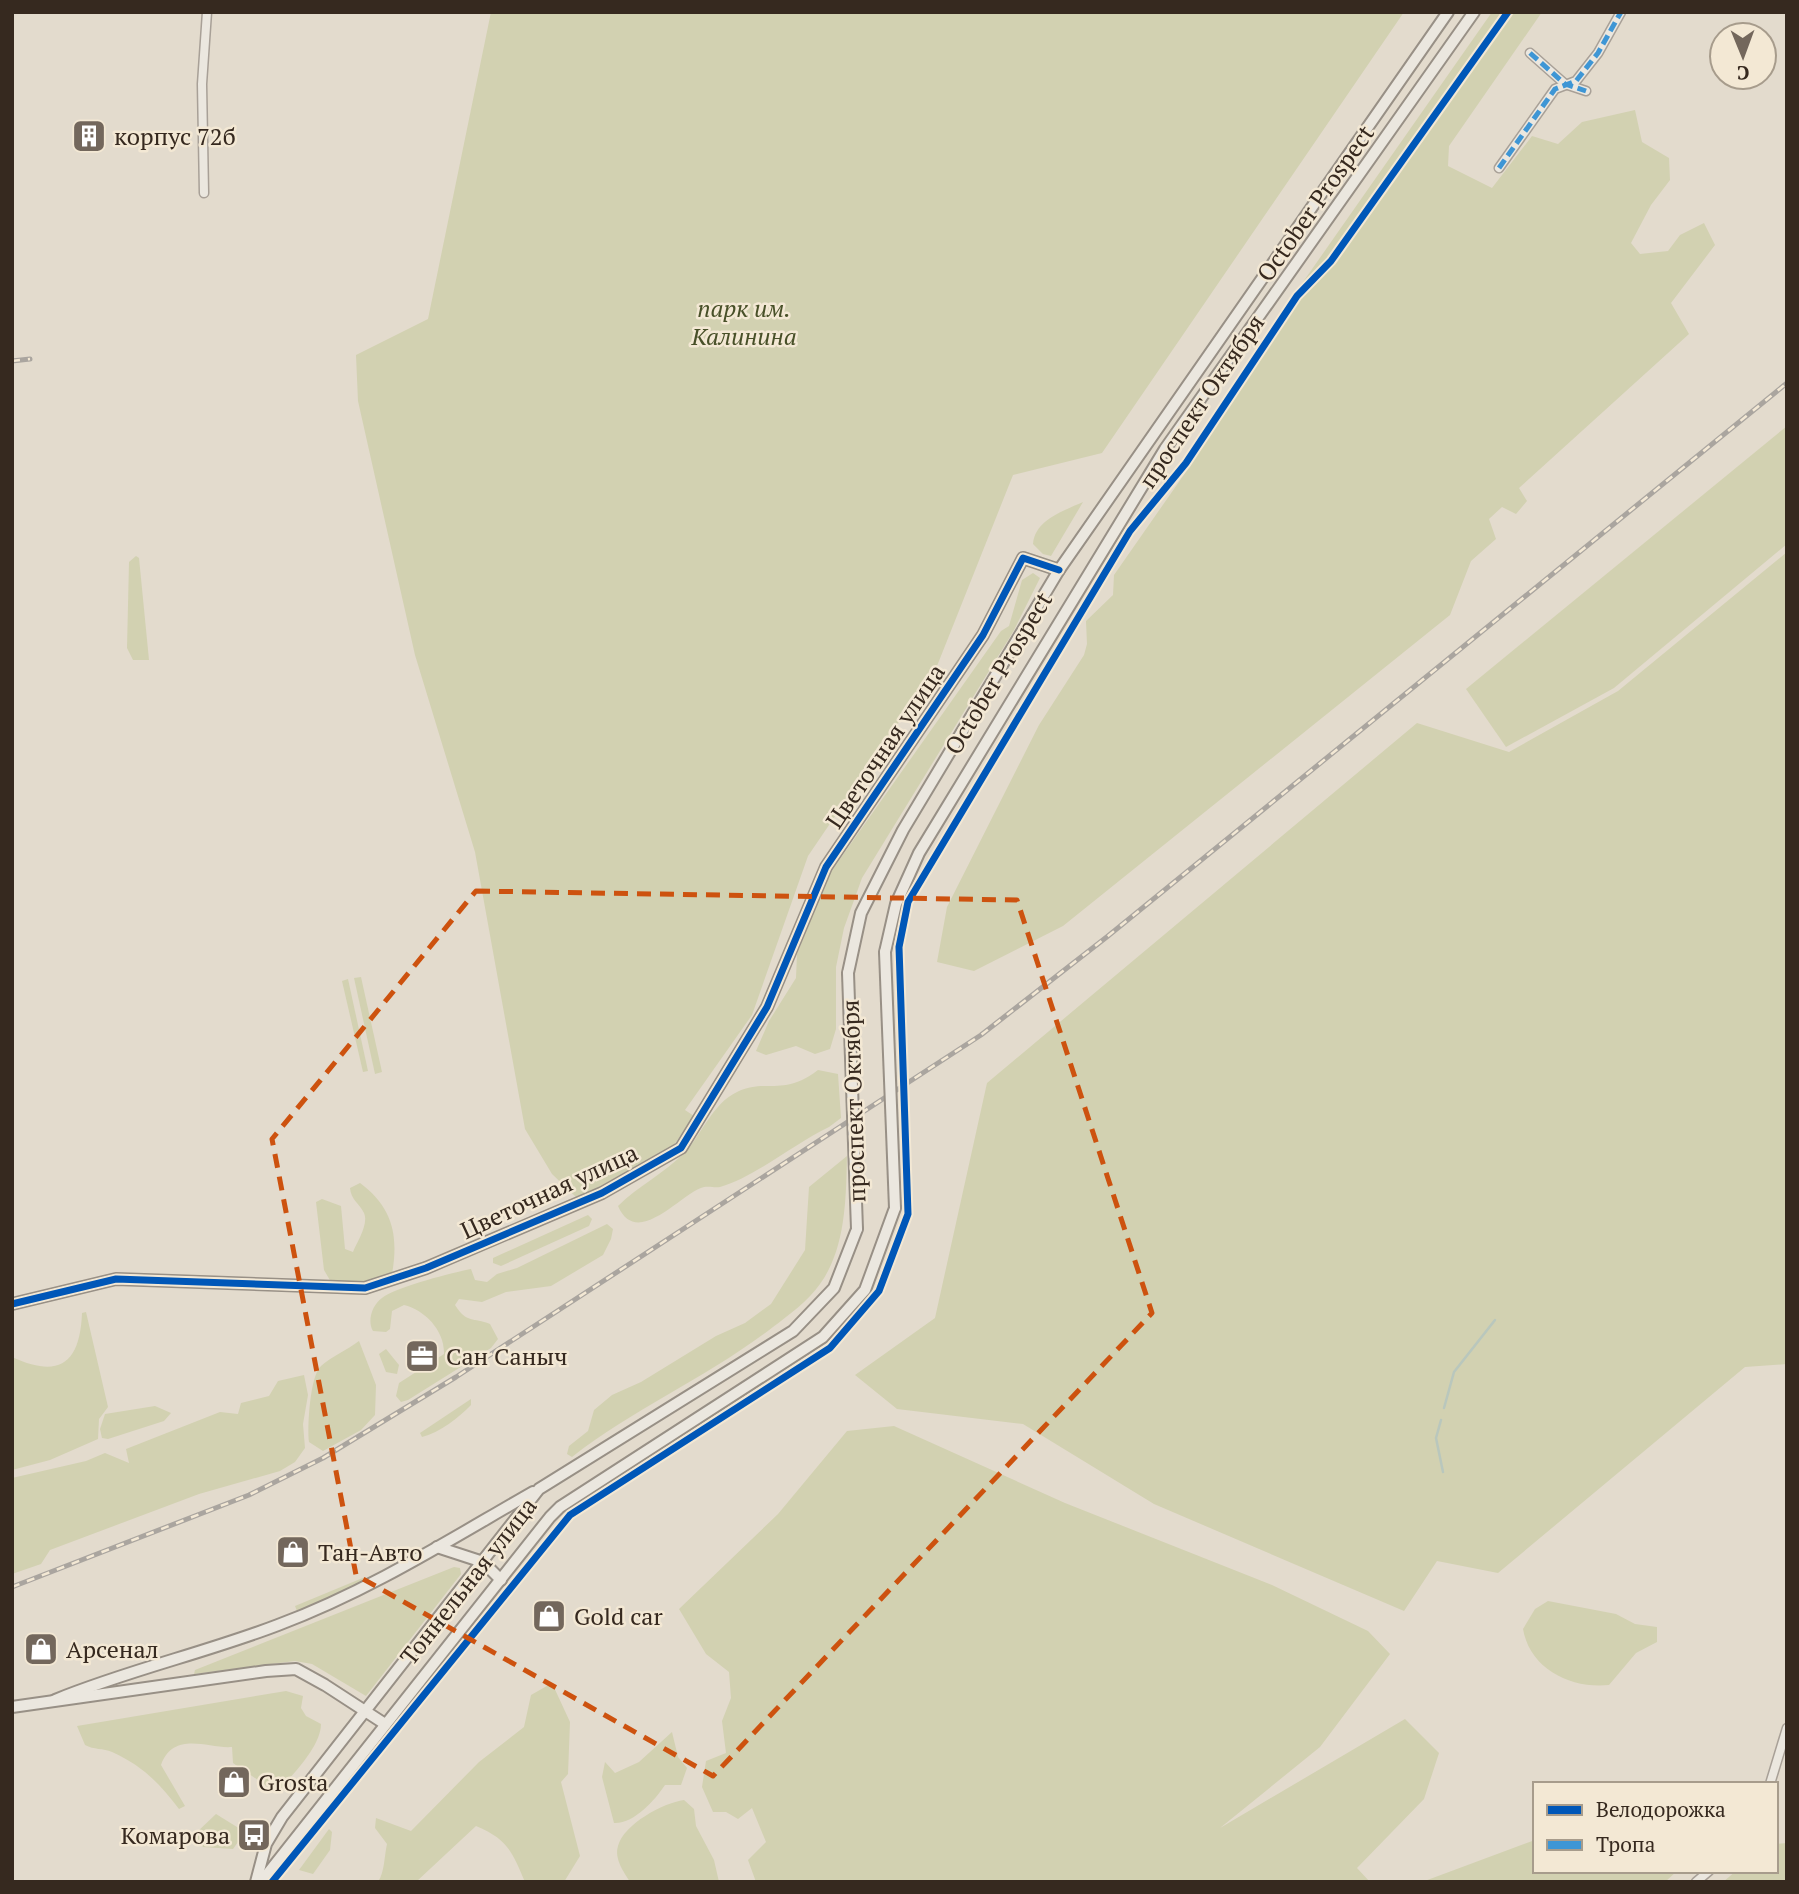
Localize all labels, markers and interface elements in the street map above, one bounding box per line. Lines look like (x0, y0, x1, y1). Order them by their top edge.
north arrow (1708, 21, 1778, 91)
text: С (1737, 61, 1750, 86)
building icon: корпус 72б (70, 117, 108, 155)
street label: October Prospect (1249, 118, 1381, 288)
place label: корпус 72б (114, 120, 236, 152)
park label: парк им. Калинина (690, 292, 797, 352)
street label: проспект Октября (1131, 308, 1271, 494)
street label: October Prospect (937, 586, 1059, 760)
street label: Цветочная улица (818, 657, 952, 835)
street label: проспект Октября (833, 999, 873, 1203)
street label: Цветочная улица (455, 1136, 643, 1246)
office icon: Сан Саныч (403, 1337, 441, 1375)
place label: Сан Саныч (446, 1340, 568, 1372)
street label: Тоннельная улица (392, 1491, 544, 1671)
shop icon: Тан-Авто (274, 1533, 312, 1571)
place label: Тан-Авто (318, 1536, 422, 1568)
shop icon: Gold car (530, 1597, 568, 1635)
place label: Gold car (574, 1600, 663, 1632)
shop icon: Арсенал (22, 1630, 60, 1668)
place label: Арсенал (66, 1633, 159, 1665)
shop icon: Grosta (215, 1763, 253, 1801)
place label: Grosta (258, 1766, 328, 1798)
legend (1533, 1782, 1778, 1873)
text: Велодорожка (1596, 1795, 1726, 1823)
bus stop icon: Комарова (235, 1816, 273, 1854)
place label: Комарова (121, 1819, 230, 1851)
text: Тропа (1596, 1830, 1656, 1858)

